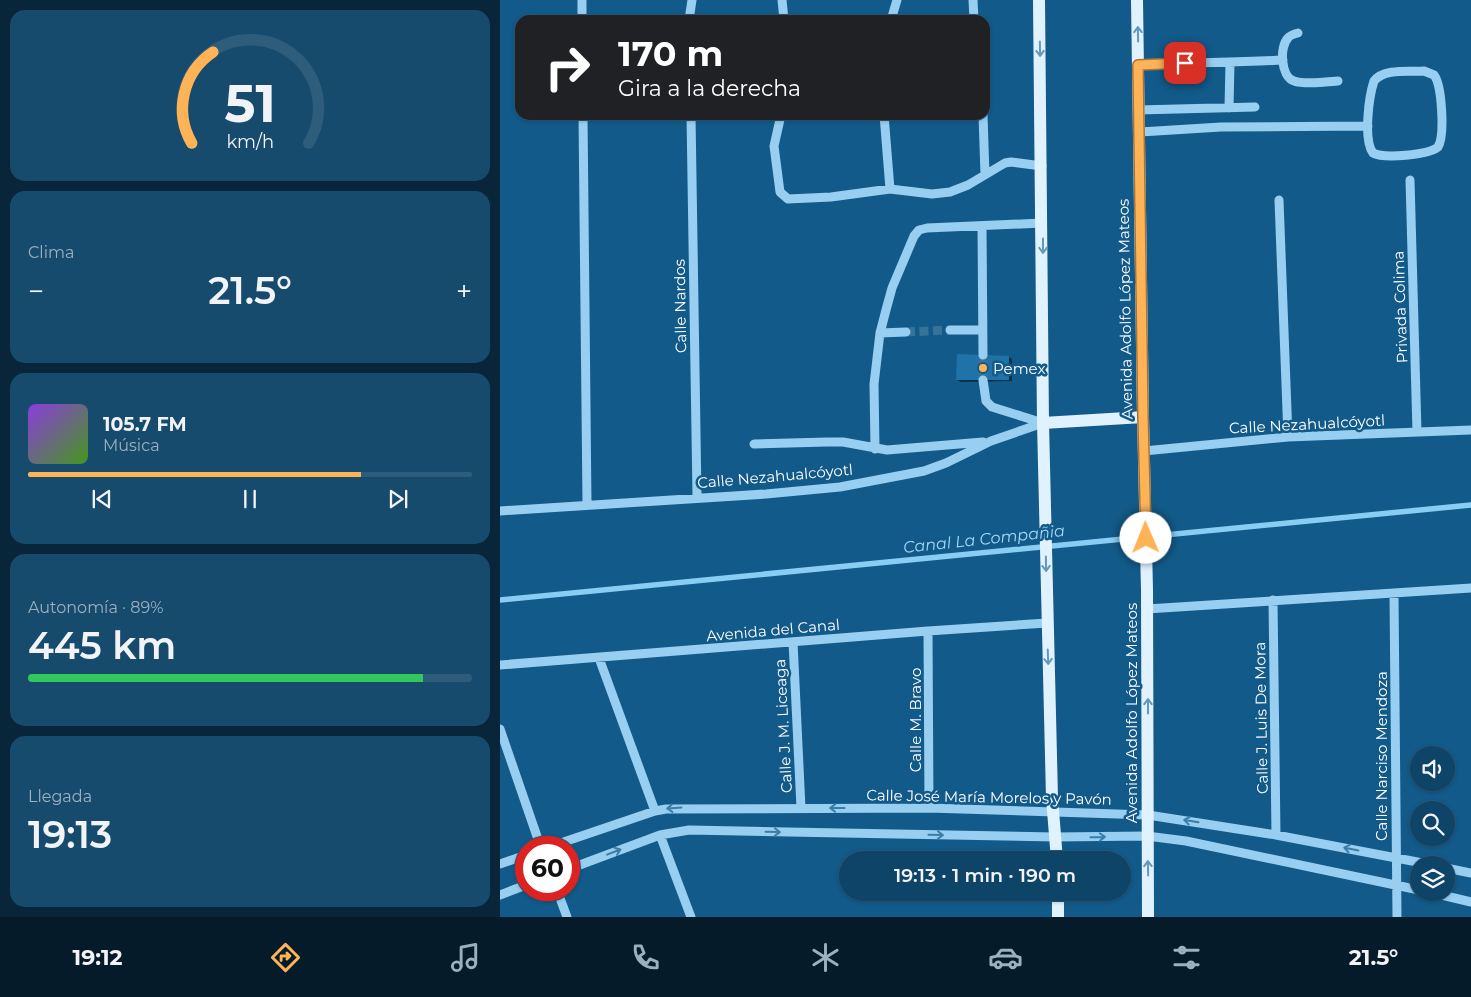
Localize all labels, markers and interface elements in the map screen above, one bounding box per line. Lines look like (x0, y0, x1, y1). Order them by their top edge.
one-way arrow (1133, 26, 1142, 42)
text: 170 m (618, 32, 723, 75)
icon: right (535, 35, 600, 100)
one-way arrow (1035, 40, 1045, 56)
pin (1164, 42, 1206, 84)
icon: arrive (1171, 49, 1199, 77)
text: 51 (224, 72, 276, 135)
text: Gira a la derecha (618, 75, 801, 102)
text: km/h (226, 131, 274, 152)
street label: Avenida Adolfo López Mateos (1114, 199, 1136, 419)
one-way arrow (1038, 238, 1047, 254)
text: Clima (28, 243, 74, 262)
street label: Privada Colima (1389, 250, 1411, 364)
street label: Calle Nardos (670, 259, 690, 353)
text: 21.5° (208, 267, 292, 314)
text: − (28, 274, 44, 308)
text: + (456, 274, 472, 308)
place label: Pemex (993, 359, 1045, 378)
marker: Pemex (977, 362, 989, 374)
street label: Calle Nezahualcóyotl (1229, 410, 1385, 438)
text: 105.7 FM (103, 413, 187, 436)
text: Música (103, 436, 160, 455)
street label: Calle Nezahualcóyotl (696, 460, 854, 492)
icon: previous (88, 485, 116, 513)
icon: pause (236, 485, 264, 513)
icon: next (384, 485, 412, 513)
position arrow (1119, 511, 1171, 563)
water label: Canal La Compañia (902, 521, 1066, 557)
one-way arrow (1042, 556, 1051, 572)
text: Autonomía · 89% (28, 598, 164, 617)
street label: Avenida Adolfo López Mateos (1122, 603, 1141, 823)
street label: Avenida del Canal (705, 615, 841, 645)
text: 445 km (28, 622, 176, 669)
street label: Calle J. Luis De Mora (1250, 642, 1272, 794)
one-way arrow (1044, 649, 1053, 665)
street label: Calle J. M. Liceaga (770, 658, 796, 794)
street label: Calle M. Bravo (906, 668, 925, 772)
street label: Calle Narciso Mendoza (1372, 671, 1391, 841)
one-way arrow (1143, 698, 1153, 714)
map controls (1410, 746, 1455, 901)
button: sound (1410, 746, 1455, 791)
street label: Calle José María Morelos y Pavón (866, 785, 1112, 809)
text: Llegada (28, 787, 92, 806)
button: search (1410, 801, 1455, 846)
one-way arrow (829, 803, 845, 813)
one-way arrow (667, 804, 683, 813)
text: 19:13 (28, 811, 112, 858)
one-way arrow (1183, 816, 1199, 826)
one-way arrow (765, 827, 781, 837)
one-way arrow (928, 830, 944, 840)
one-way arrow (1090, 832, 1106, 842)
speed limit sign: 60 (515, 836, 580, 901)
one-way arrow (1344, 844, 1360, 853)
one-way arrow (606, 846, 621, 856)
button: layers (1410, 856, 1455, 901)
one-way arrow (1143, 861, 1153, 877)
text: 19:13 · 1 min · 190 m (894, 864, 1076, 887)
icon: directions (268, 940, 303, 975)
icon: music (448, 940, 483, 975)
icon: phone (628, 940, 663, 975)
icon: climate (808, 940, 843, 975)
icon: car (988, 940, 1023, 975)
icon: filters (1169, 940, 1204, 975)
text: 19:12 (73, 944, 123, 971)
text: 21.5° (1349, 944, 1398, 971)

